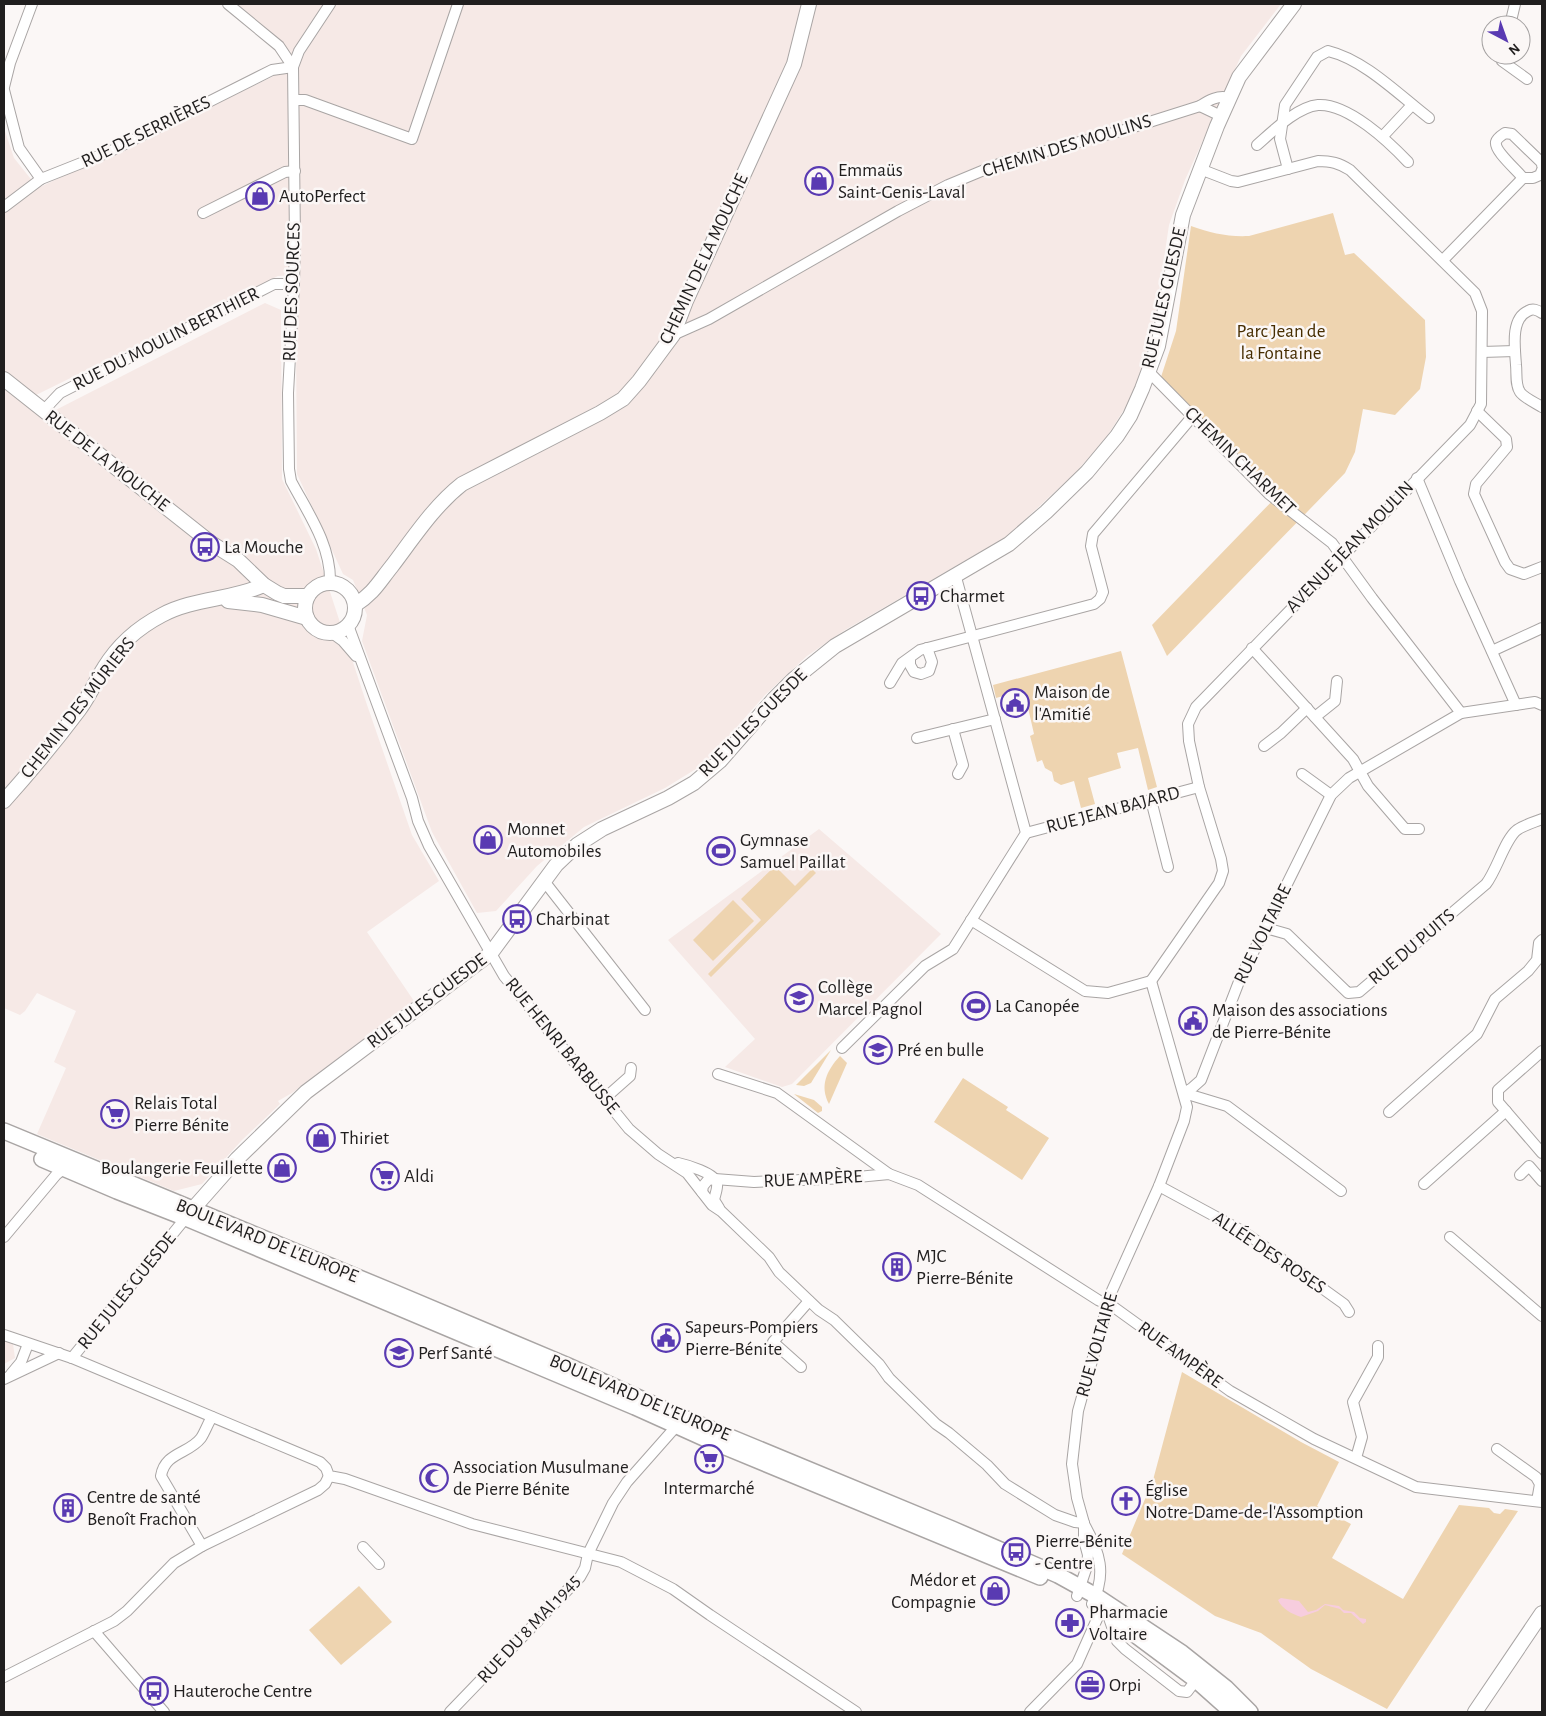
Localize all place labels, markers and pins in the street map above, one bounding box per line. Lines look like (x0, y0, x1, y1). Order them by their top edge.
place label: Emmaüs Saint-Genis-Laval (838, 161, 966, 202)
shop icon: Emmaüs Saint-Genis-Laval (804, 166, 834, 196)
shop icon: AutoPerfect (245, 181, 275, 211)
place label: AutoPerfect (279, 187, 366, 206)
bus stop icon: La Mouche (190, 532, 220, 562)
place label: La Mouche (224, 538, 303, 557)
bus stop icon: Charmet (906, 581, 936, 611)
place label: Charmet (940, 587, 1005, 606)
place label: Maison de l'Amitié (1034, 683, 1110, 724)
public building icon: Maison de l'Amitié (1000, 688, 1030, 718)
place label: Monnet Automobiles (507, 820, 602, 861)
shop icon: Monnet Automobiles (473, 825, 503, 855)
place label: Gymnase Samuel Paillat (740, 831, 846, 872)
sports icon: Gymnase Samuel Paillat (706, 836, 736, 866)
bus stop icon: Charbinat (502, 904, 532, 934)
place label: Charbinat (536, 910, 610, 929)
place label: Collège Marcel Pagnol (818, 978, 923, 1019)
school or university icon: Collège Marcel Pagnol (784, 983, 814, 1013)
sports icon: La Canopée (961, 991, 991, 1021)
place label: La Canopée (995, 997, 1080, 1016)
place label: Maison des associations de Pierre-Bénite (1212, 1001, 1388, 1042)
public building icon: Maison des associations de Pierre-Bénite (1178, 1006, 1208, 1036)
school or university icon: Pré en bulle (863, 1035, 893, 1065)
place label: Pré en bulle (897, 1041, 984, 1060)
place label: Relais Total Pierre Bénite (134, 1094, 229, 1135)
supermarket icon: Relais Total Pierre Bénite (100, 1099, 130, 1129)
shop icon: Thiriet (306, 1123, 336, 1153)
place label: Thiriet (340, 1129, 389, 1148)
shop icon: Boulangerie Feuillette (267, 1153, 297, 1183)
place label: Boulangerie Feuillette (101, 1159, 263, 1178)
supermarket icon: Aldi (370, 1161, 400, 1191)
place label: Aldi (404, 1167, 434, 1186)
place label: MJC Pierre-Bénite (916, 1247, 1013, 1288)
building icon: MJC Pierre-Bénite (882, 1252, 912, 1282)
place label: Sapeurs-Pompiers Pierre-Bénite (685, 1318, 818, 1359)
public building icon: Sapeurs-Pompiers Pierre-Bénite (651, 1323, 681, 1353)
school or university icon: Perf Santé (384, 1338, 414, 1368)
place label: Perf Santé (418, 1344, 492, 1363)
supermarket icon: Intermarché (694, 1444, 724, 1474)
place label: Association Musulmane de Pierre Bénite (453, 1458, 629, 1499)
mosque icon: Association Musulmane de Pierre Bénite (419, 1463, 449, 1493)
place label: Intermarché (663, 1479, 755, 1498)
place label: Église Notre-Dame-de-l'Assomption (1145, 1479, 1364, 1522)
church icon: Église Notre-Dame-de-l'Assomption (1111, 1486, 1141, 1516)
place label: Centre de santé Benoît Frachon (87, 1488, 201, 1529)
building icon: Centre de santé Benoît Frachon (53, 1493, 83, 1523)
place label: Pierre-Bénite - Centre (1035, 1532, 1132, 1573)
bus stop icon: Pierre-Bénite - Centre (1001, 1537, 1031, 1567)
place label: Médor et Compagnie (891, 1571, 976, 1612)
shop icon: Médor et Compagnie (980, 1576, 1010, 1606)
place label: Pharmacie Voltaire (1089, 1603, 1168, 1644)
pharmacy icon: Pharmacie Voltaire (1055, 1608, 1085, 1638)
office icon: Orpi (1075, 1670, 1105, 1700)
bus stop icon: Hauteroche Centre (139, 1676, 169, 1706)
place label: Orpi (1109, 1676, 1141, 1695)
place label: Hauteroche Centre (173, 1682, 312, 1701)

